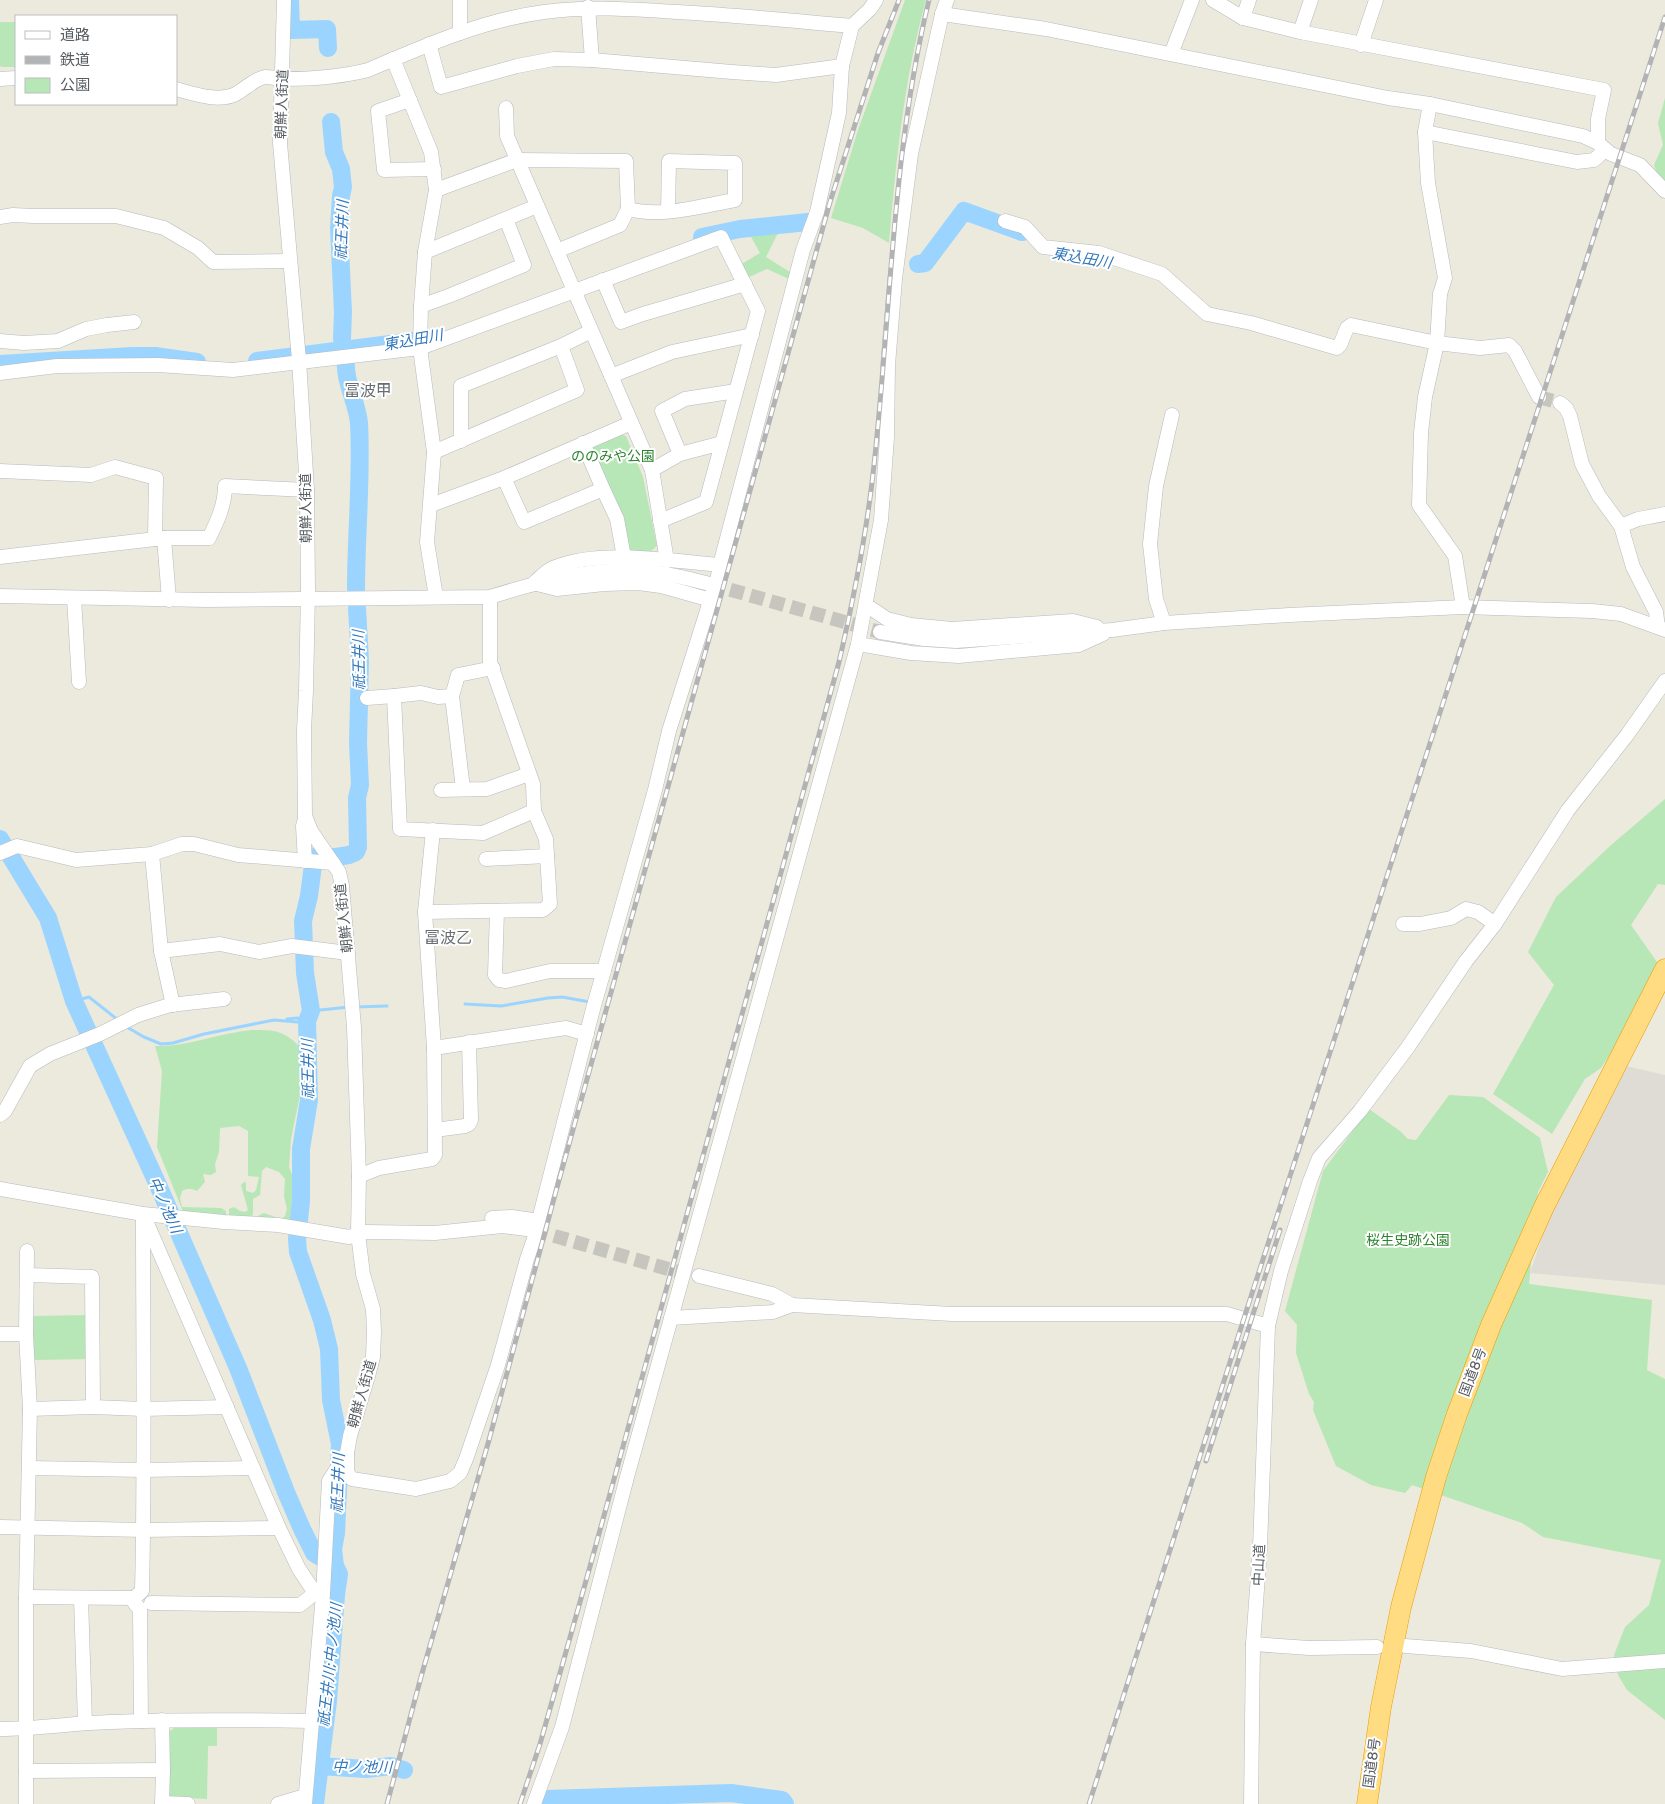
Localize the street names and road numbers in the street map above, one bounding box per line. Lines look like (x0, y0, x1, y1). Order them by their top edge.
street label: 朝鮮人街道 (272, 69, 292, 139)
street label: 朝鮮人街道 (297, 473, 315, 543)
street label: 朝鮮人街道 (332, 882, 356, 954)
street label: 国道8号 (1456, 1345, 1490, 1399)
street label: 朝鮮人街道 (344, 1358, 380, 1430)
street label: 中山道 (1249, 1544, 1269, 1586)
street label: 国道8号 (1360, 1737, 1384, 1789)

